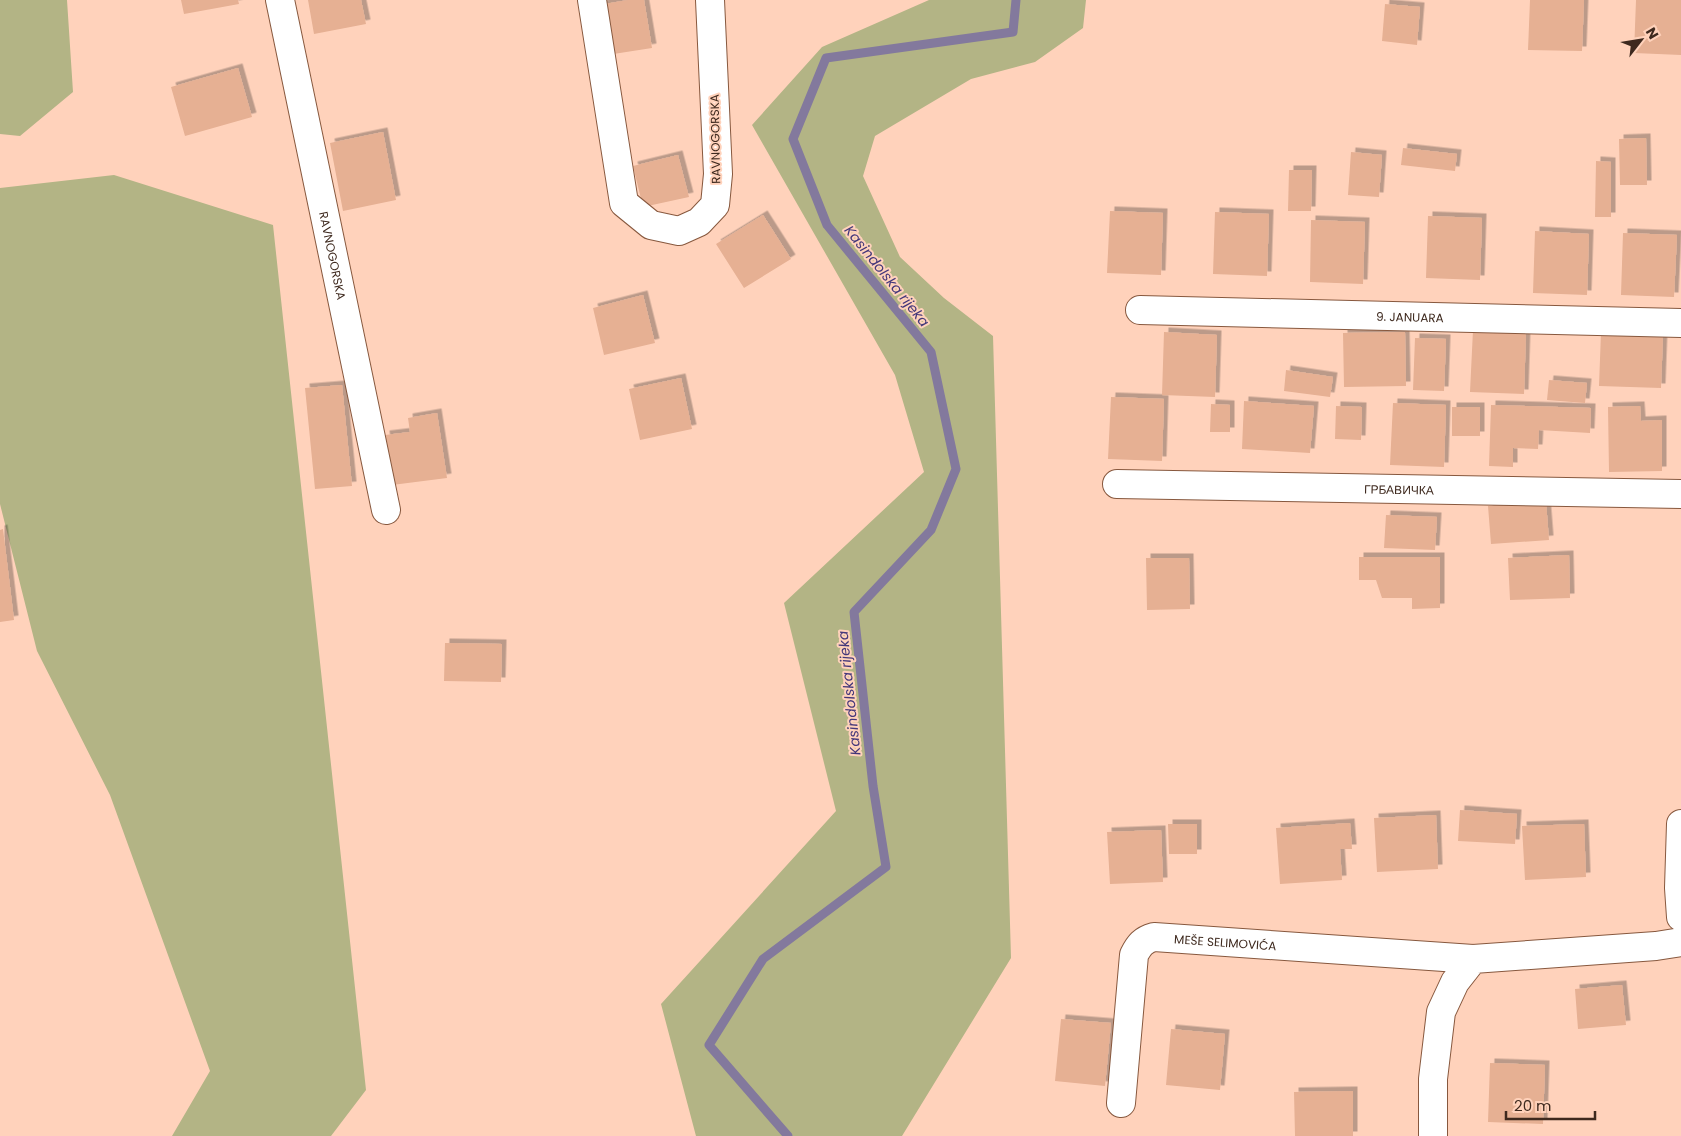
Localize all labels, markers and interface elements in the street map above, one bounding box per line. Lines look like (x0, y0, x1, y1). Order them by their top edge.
north arrow (1616, 15, 1666, 65)
text: N (1641, 24, 1663, 43)
street label: RAVNOGORSKA (706, 94, 724, 184)
street label: RAVNOGORSKA (316, 210, 351, 301)
water label: Kasindolska rijeka (840, 221, 934, 331)
street label: 9. JANUARA (1376, 307, 1444, 326)
street label: ГРБАВИЧКА (1364, 480, 1434, 498)
water label: Kasindolska rijeka (832, 629, 865, 756)
street label: MEŠE SELIMOVIĆA (1174, 930, 1277, 954)
scale bar (1506, 1088, 1595, 1120)
text: 20 m (1514, 1095, 1552, 1116)

